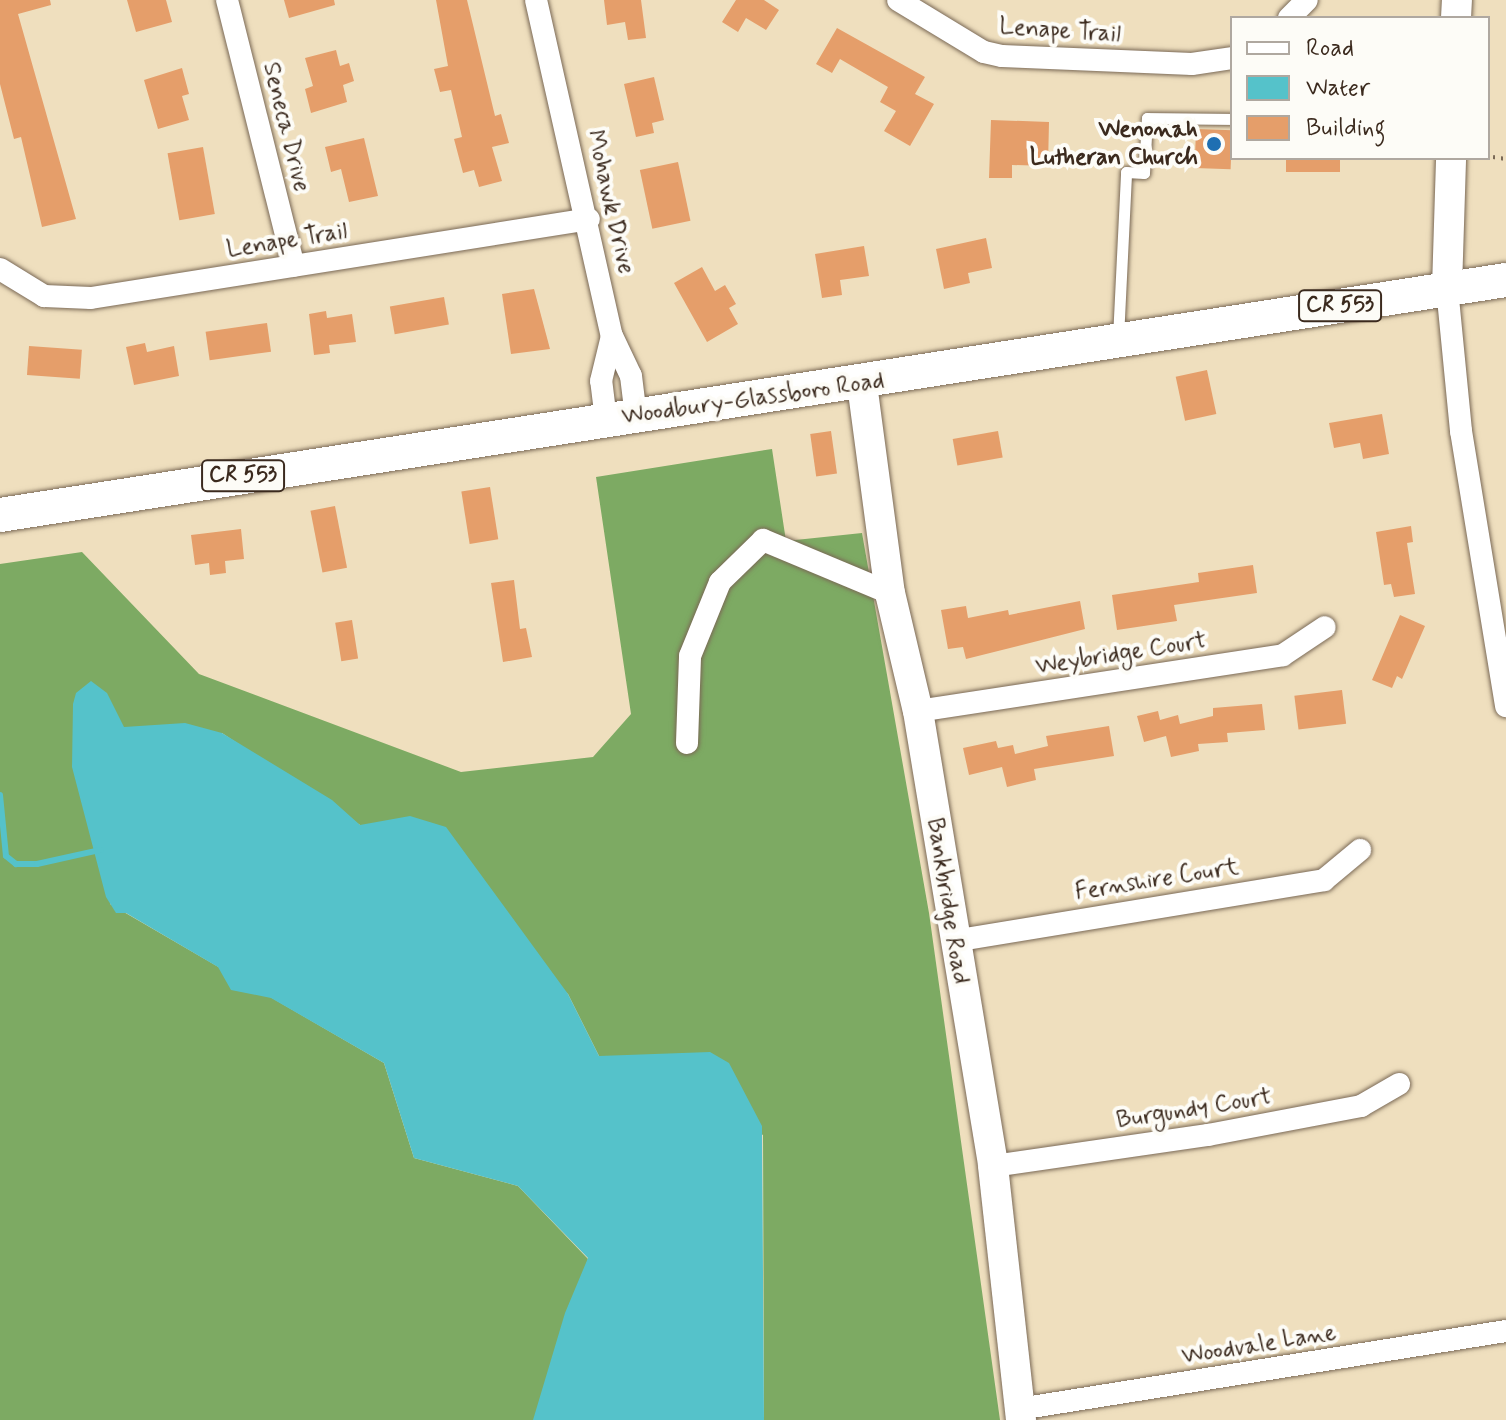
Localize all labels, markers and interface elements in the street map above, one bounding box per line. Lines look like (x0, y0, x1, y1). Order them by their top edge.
street label: Lenape Trail (998, 12, 1122, 50)
legend (1230, 16, 1490, 160)
text: Road (1306, 33, 1354, 64)
street label: Seneca Drive (256, 59, 316, 195)
text: Water (1306, 73, 1370, 104)
text: Building (1306, 113, 1386, 144)
place label: Wenonah Lutheran Church (1024, 116, 1198, 172)
street label: Mohawk Drive (580, 128, 640, 276)
marker: Wenonah Lutheran Church (1205, 135, 1223, 153)
street label: Lenape Trail (225, 217, 349, 265)
road number: CR 553 (1298, 288, 1382, 324)
street label: Woodbury-Glassboro Road (620, 366, 886, 432)
road number: CR 553 (201, 458, 285, 494)
street label: Weybridge Court (1033, 626, 1209, 682)
street label: Bankbridge Road (920, 816, 974, 986)
street label: Fernshire Court (1074, 853, 1240, 907)
street label: Burgundy Court (1114, 1083, 1274, 1135)
street label: Woodvale Lane (1181, 1319, 1337, 1371)

